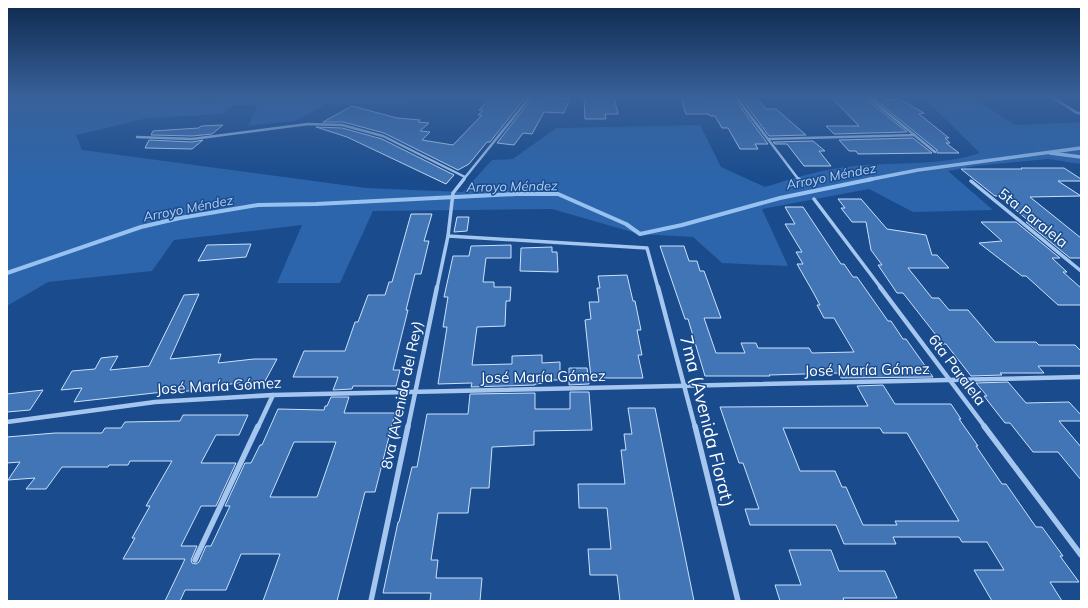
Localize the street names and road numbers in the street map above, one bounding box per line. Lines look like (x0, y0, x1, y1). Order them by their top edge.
street label: 5ta Paralela (995, 184, 1072, 252)
street label: 8va (Avenida del Rey) (377, 319, 427, 471)
street label: 6ta Paralela (924, 330, 990, 409)
street label: 7ma (Avenida Florat) (675, 333, 740, 509)
street label: José María Gómez (804, 359, 930, 380)
street label: José María Gómez (480, 366, 606, 387)
street label: José María Gómez (156, 373, 282, 398)

